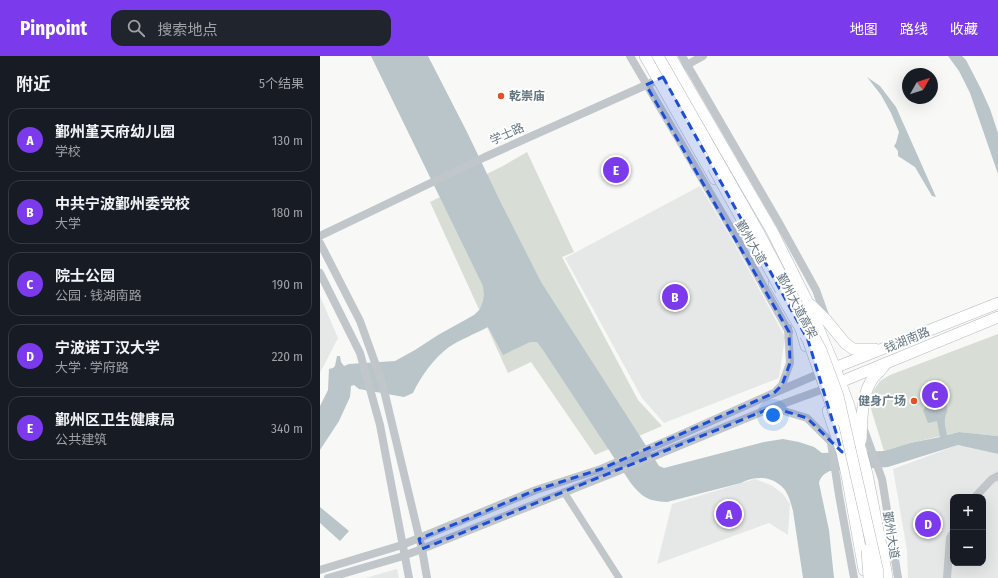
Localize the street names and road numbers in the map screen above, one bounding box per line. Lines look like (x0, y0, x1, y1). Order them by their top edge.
street label: 学士路 (488, 120, 526, 148)
street label: 鄞州大道 (733, 218, 769, 266)
street label: 鄞州大道高架 (774, 271, 820, 341)
street label: 钱湖南路 (882, 325, 932, 355)
street label: 鄞州大道 (880, 510, 902, 560)

